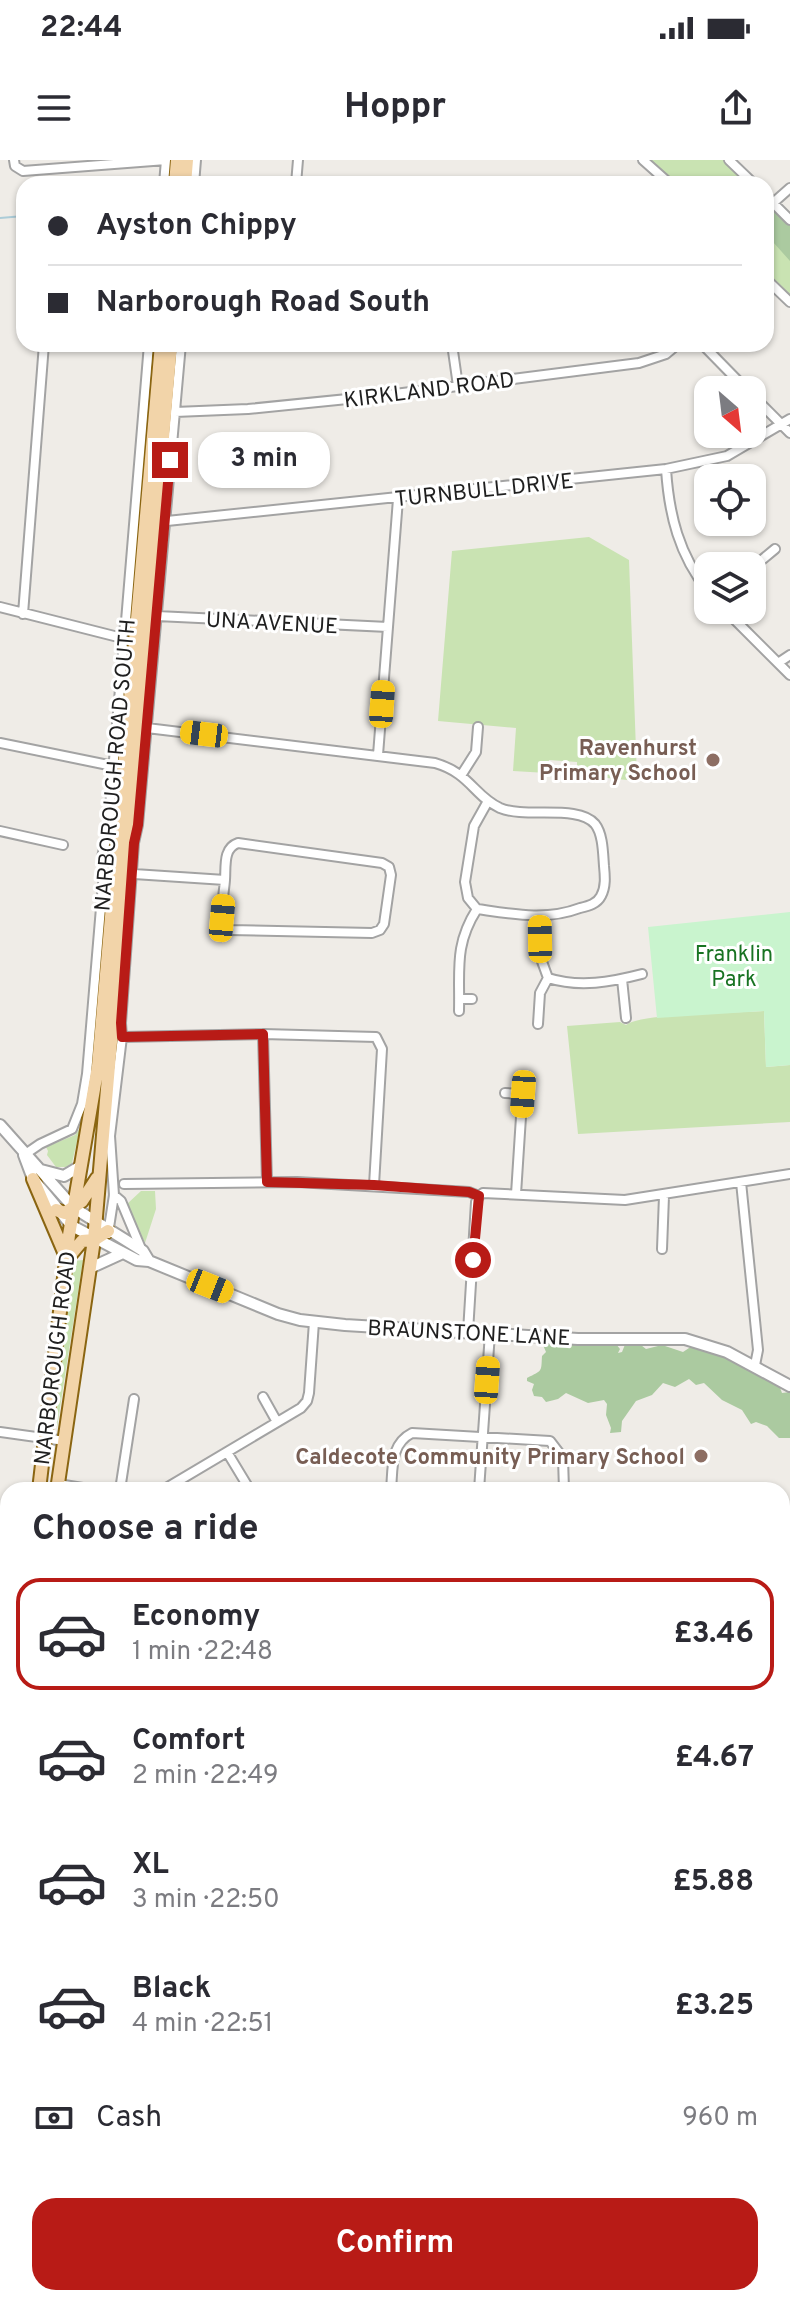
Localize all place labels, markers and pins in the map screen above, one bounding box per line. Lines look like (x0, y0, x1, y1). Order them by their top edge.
place label: Ravenhurst Primary School (539, 736, 697, 788)
marker: Ravenhurst Primary School (704, 751, 722, 769)
place label: Caldecote Community Primary School (295, 1445, 685, 1472)
marker: Caldecote Community Primary School (692, 1447, 710, 1465)

